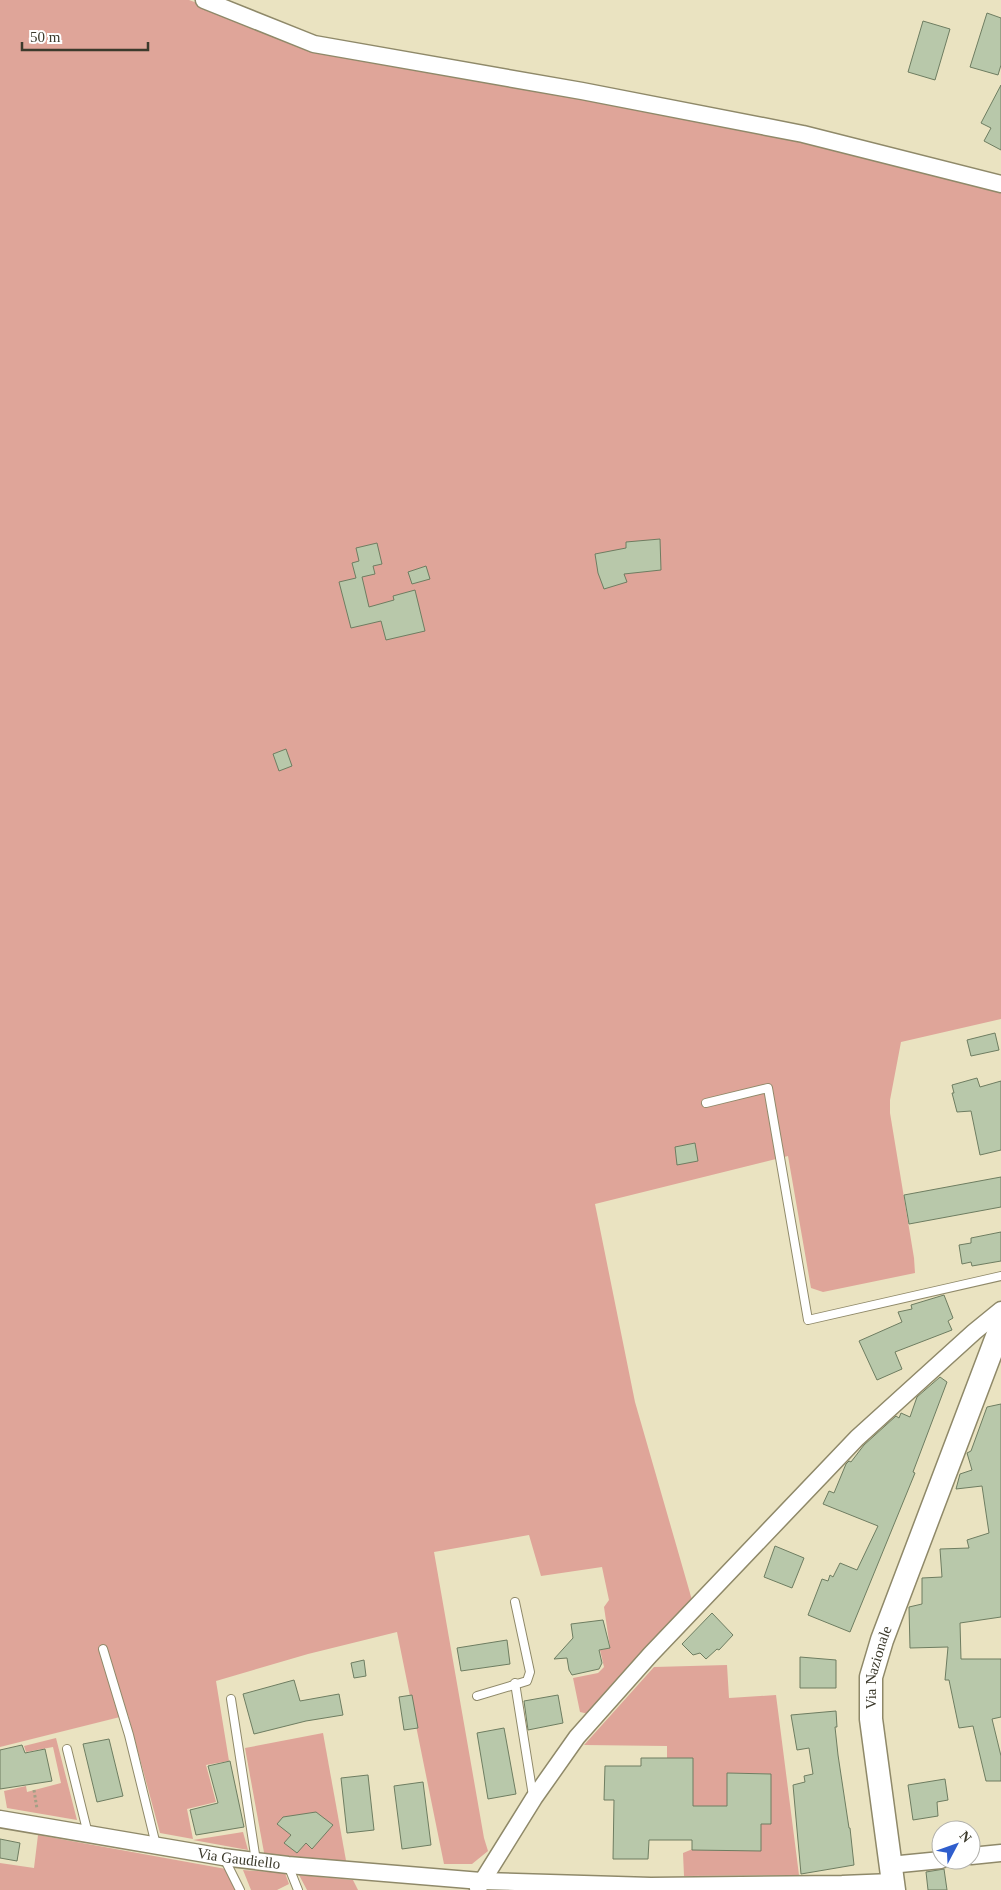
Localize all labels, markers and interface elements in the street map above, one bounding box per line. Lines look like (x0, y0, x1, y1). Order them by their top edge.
scale bar (22, 20, 149, 52)
text: 50 m (30, 29, 61, 45)
street label: Via Nazionale (863, 1623, 895, 1709)
north arrow (931, 1820, 981, 1870)
text: N (956, 1828, 974, 1846)
street label: Via Gaudiello (196, 1845, 281, 1872)

